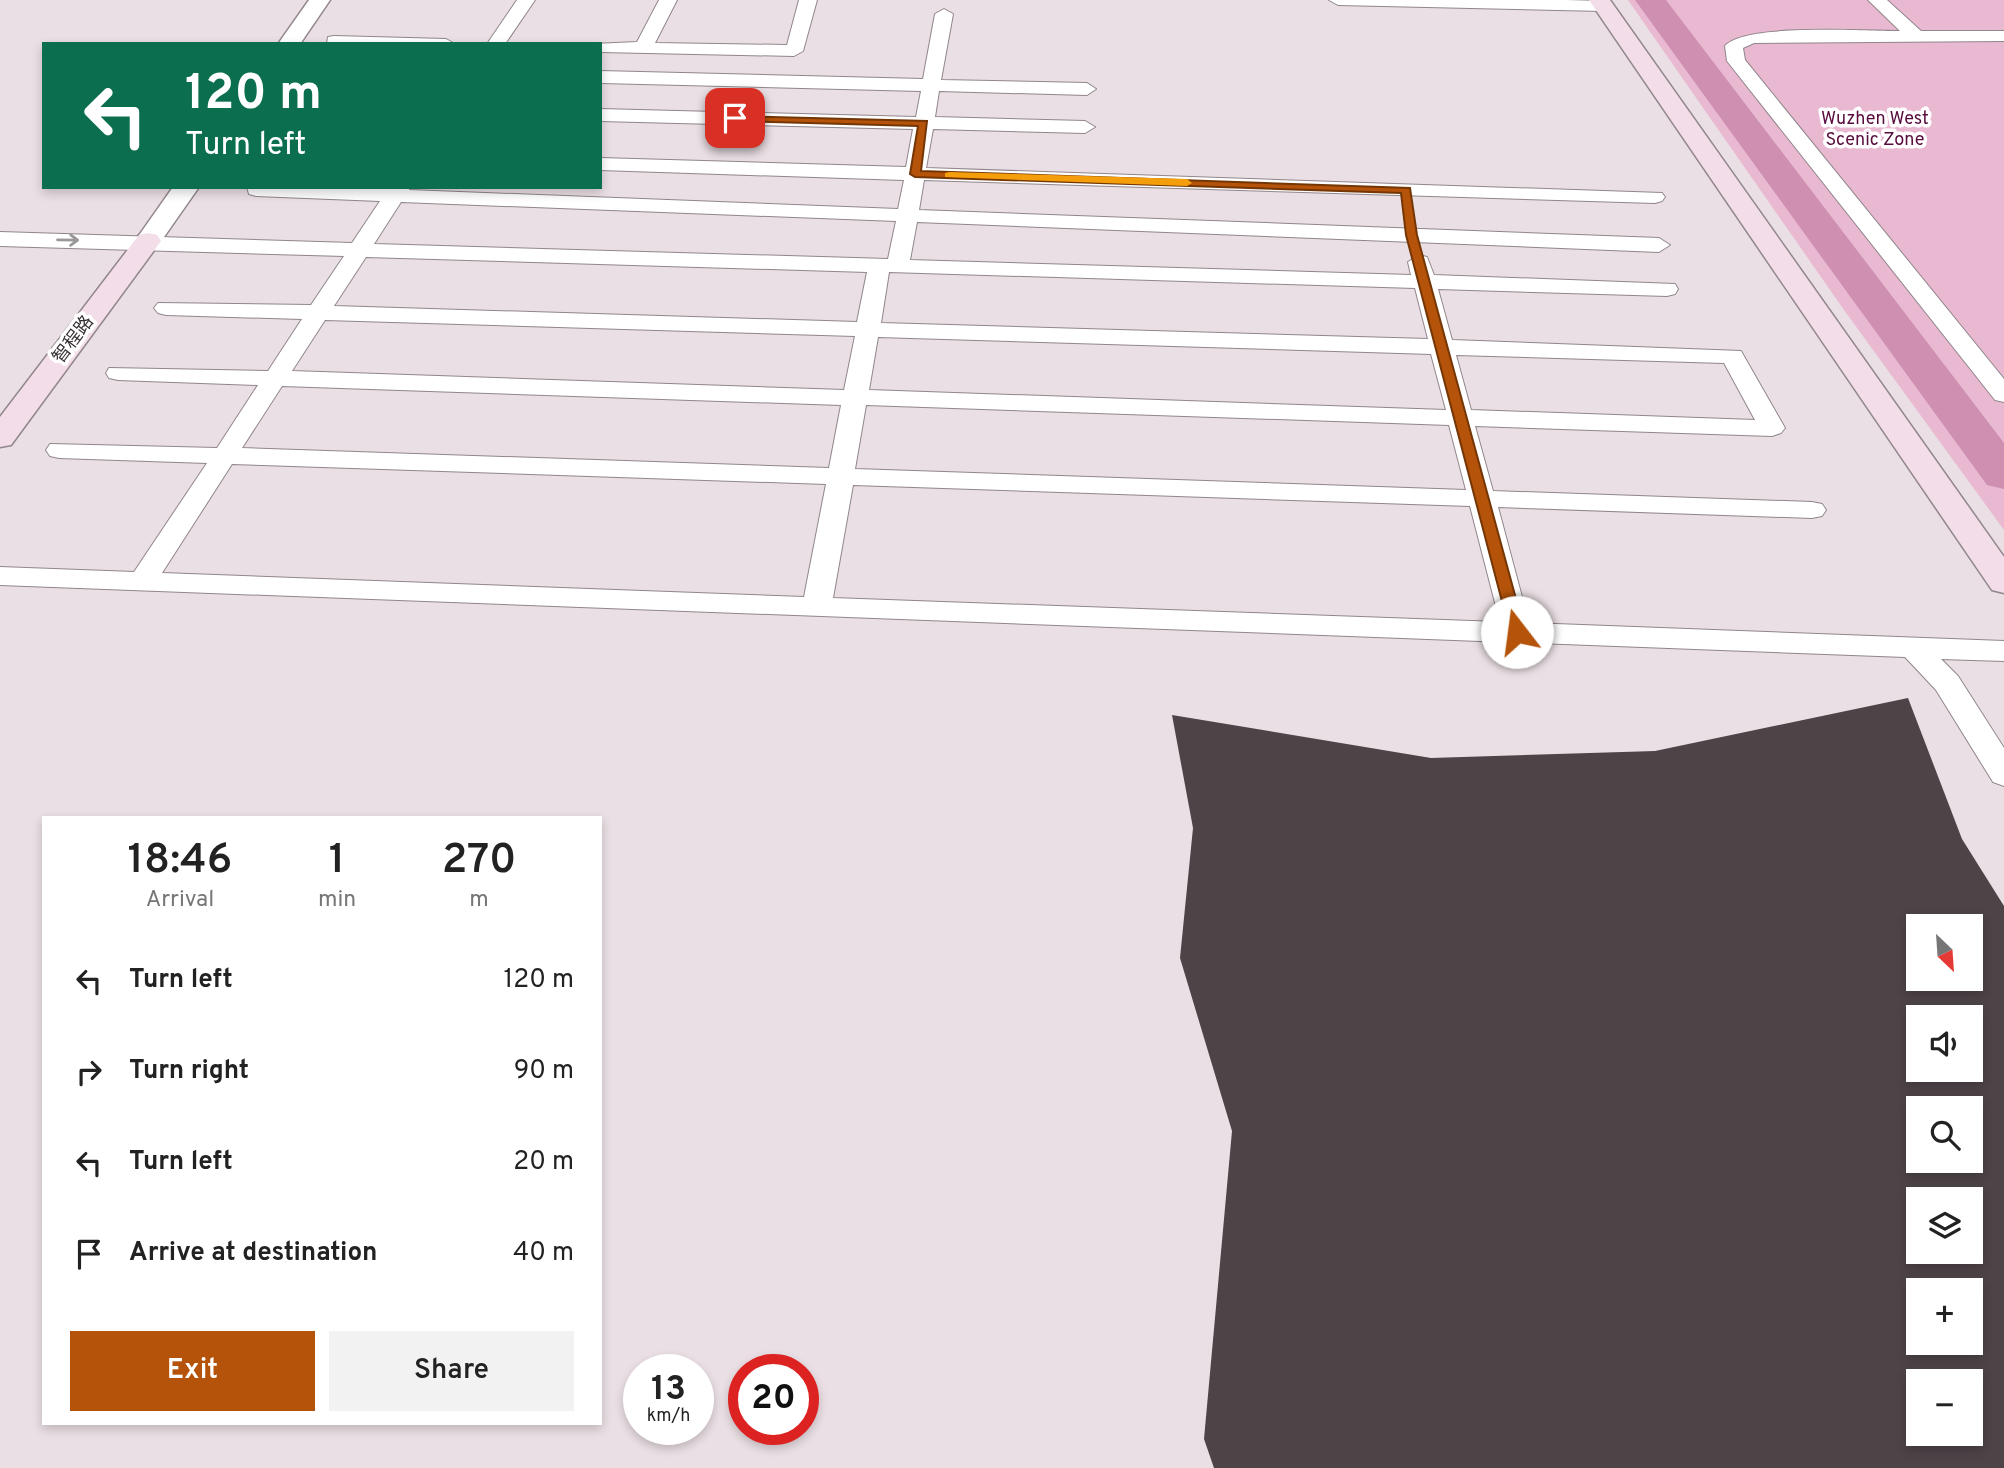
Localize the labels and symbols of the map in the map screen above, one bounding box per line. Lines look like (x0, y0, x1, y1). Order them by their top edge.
pin (705, 88, 765, 148)
park label: Wuzhen West Scenic Zone (1821, 108, 1929, 152)
one-way arrow (56, 233, 79, 247)
street label: 智程路 (49, 312, 99, 368)
position arrow (1480, 595, 1554, 669)
north arrow (1906, 914, 1983, 990)
speed limit sign: 20 (728, 1354, 819, 1445)

